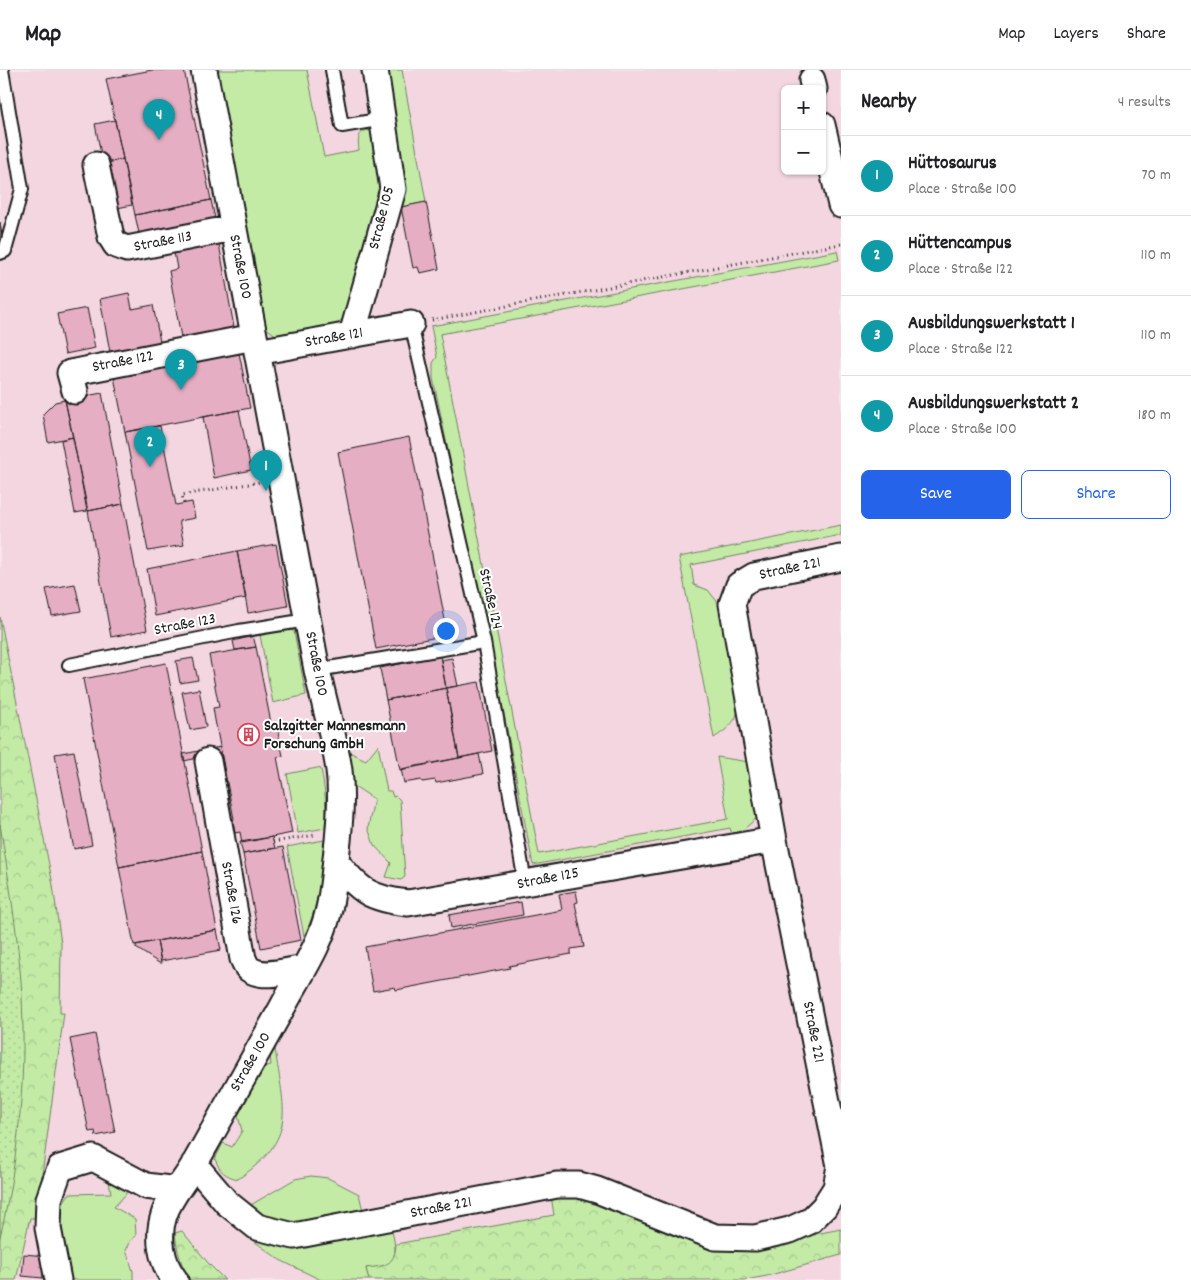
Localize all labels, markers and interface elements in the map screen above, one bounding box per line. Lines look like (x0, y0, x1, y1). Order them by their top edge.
text: Map (25, 18, 61, 52)
text: Map (998, 22, 1025, 47)
text: Layers (1053, 22, 1099, 47)
text: Share (1127, 22, 1166, 47)
map controls (781, 85, 826, 175)
button: + (781, 85, 826, 130)
text: Nearby (861, 88, 916, 118)
text: 4 results (1118, 91, 1171, 114)
pin: 4 (143, 99, 175, 140)
button: − (781, 130, 826, 175)
text: Hüttosaurus (908, 151, 997, 178)
text: 1 (875, 164, 879, 187)
text: 70 m (1141, 164, 1171, 187)
text: Place · Straße 100 (908, 178, 1017, 201)
street label: Straße 105 (363, 184, 401, 252)
street label: Straße 113 (132, 225, 194, 259)
text: Hüttencampus (908, 231, 1012, 258)
street label: Straße 100 (222, 233, 258, 301)
text: 2 (874, 244, 881, 267)
text: 110 m (1141, 244, 1171, 267)
text: Place · Straße 122 (908, 258, 1013, 281)
text: Ausbildungswerkstatt 1 (908, 311, 1075, 338)
street label: Straße 121 (303, 322, 365, 354)
text: 3 (873, 324, 881, 347)
text: 110 m (1141, 324, 1171, 347)
text: Place · Straße 122 (908, 338, 1013, 361)
street label: Straße 122 (90, 345, 156, 379)
pin: 3 (165, 349, 197, 390)
text: Ausbildungswerkstatt 2 (908, 391, 1079, 418)
text: 4 (874, 404, 880, 427)
text: 180 m (1138, 404, 1171, 427)
text: Place · Straße 100 (908, 418, 1017, 441)
pin: 2 (134, 426, 166, 467)
pin: 1 (250, 450, 282, 491)
button: Save (861, 470, 1011, 519)
button: Share (1021, 470, 1171, 519)
street label: Straße 221 (757, 551, 823, 587)
street label: Straße 124 (472, 566, 508, 632)
street label: Straße 123 (152, 608, 218, 642)
your location (433, 618, 459, 644)
street label: Straße 100 (298, 630, 334, 698)
place label: Salzgitter Mannesmann Forschung GmbH (264, 715, 406, 756)
building icon: Salzgitter Mannesmann Forschung GmbH (236, 723, 260, 747)
street label: Straße 126 (214, 860, 248, 926)
street label: Straße 125 (515, 862, 581, 896)
street label: Straße 221 (796, 999, 830, 1065)
street label: Straße 100 (225, 1028, 277, 1096)
street label: Straße 221 (408, 1191, 474, 1225)

